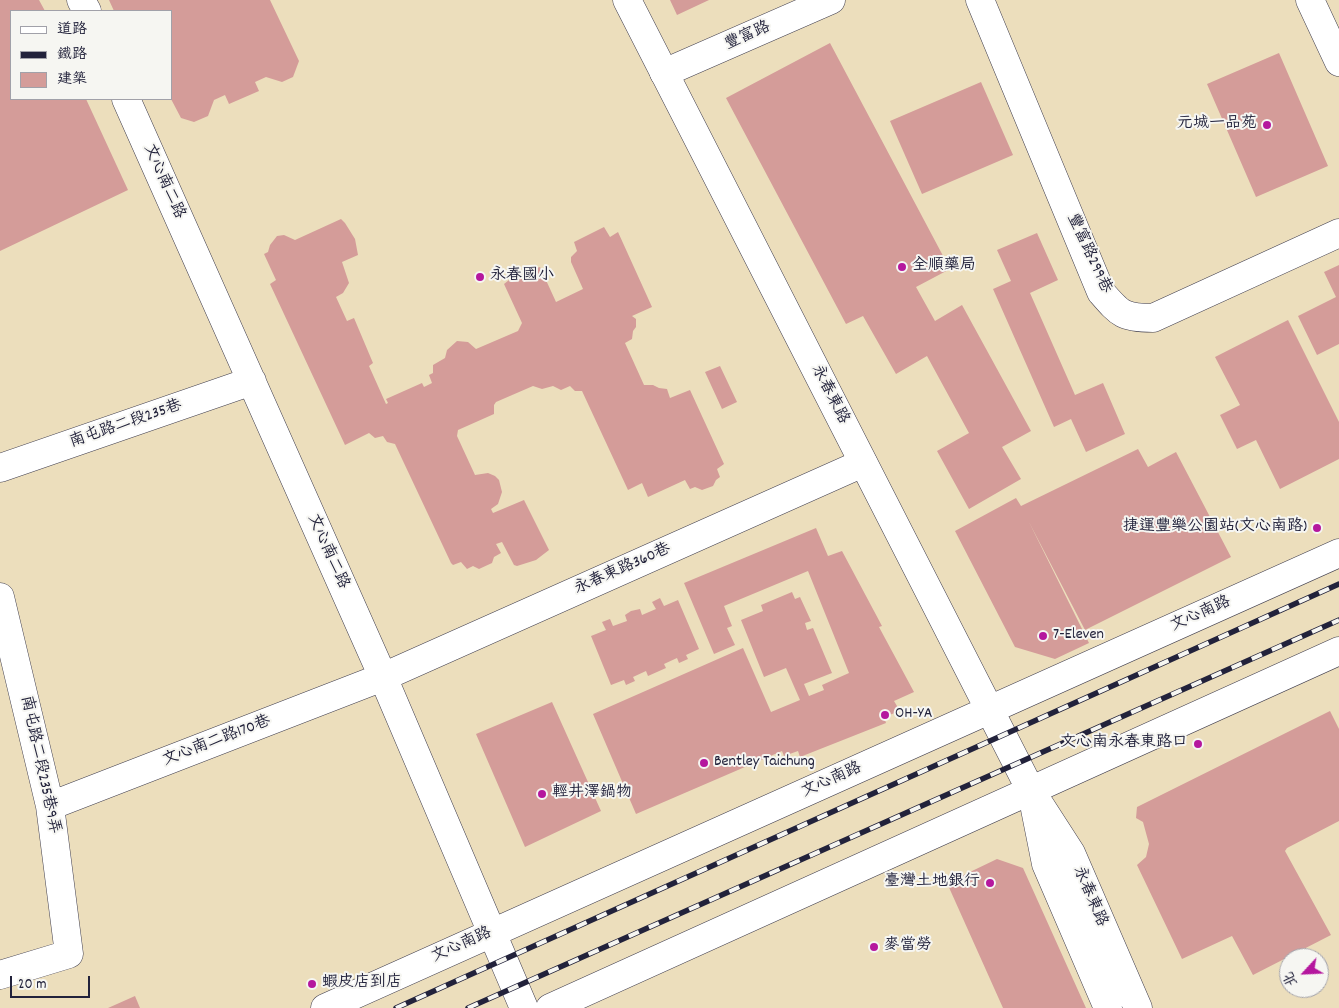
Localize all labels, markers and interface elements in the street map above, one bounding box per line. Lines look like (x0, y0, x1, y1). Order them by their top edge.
legend (10, 10, 172, 100)
street label: 豐富路 (722, 18, 774, 56)
text: 道路 (57, 19, 87, 41)
text: 鐵路 (57, 44, 87, 66)
text: 建築 (57, 69, 87, 91)
place label: 元城一品苑 (1177, 115, 1257, 135)
marker: 元城一品苑 (1261, 119, 1273, 131)
street label: 文心南二路 (138, 142, 188, 222)
street label: 豐富路299巷 (1061, 211, 1115, 297)
place label: 全順藥局 (912, 257, 976, 277)
marker: 全順藥局 (896, 261, 908, 273)
place label: 永春國小 (490, 267, 554, 287)
marker: 永春國小 (474, 271, 486, 283)
street label: 永春東路 (806, 362, 852, 428)
street label: 南屯路二段235巷 (67, 397, 185, 453)
street label: 文心南二路 (302, 512, 352, 592)
place label: 捷運豐樂公園站(文心南路) (1123, 518, 1307, 538)
marker: 捷運豐樂公園站(文心南路) (1311, 522, 1323, 534)
street label: 永春東路360巷 (572, 540, 674, 600)
street label: 文心南路 (1168, 593, 1234, 637)
place label: 7-Eleven (1053, 626, 1104, 646)
marker: 7-Eleven (1037, 630, 1049, 642)
street label: 南屯路二段235巷9弄 (15, 694, 63, 836)
place label: OH-YA (895, 705, 932, 725)
marker: OH-YA (879, 709, 891, 721)
street label: 文心南二路170巷 (160, 713, 274, 771)
place label: 文心南永春東路口 (1060, 734, 1188, 754)
marker: 文心南永春東路口 (1192, 738, 1204, 750)
place label: Bentley Taichung (714, 753, 815, 773)
marker: Bentley Taichung (698, 757, 710, 769)
street label: 文心南路 (799, 759, 865, 803)
place label: 輕井澤鍋物 (552, 784, 632, 804)
marker: 輕井澤鍋物 (536, 788, 548, 800)
street label: 永春東路 (1068, 864, 1110, 930)
place label: 臺灣土地銀行 (884, 873, 980, 893)
marker: 臺灣土地銀行 (984, 877, 996, 889)
street label: 文心南路 (429, 924, 495, 968)
place label: 麥當勞 (884, 937, 932, 957)
marker: 麥當勞 (868, 941, 880, 953)
north arrow (1279, 948, 1329, 998)
scale bar (12, 966, 92, 998)
text: 北 (1279, 968, 1303, 989)
text: 20 m (18, 974, 46, 996)
place label: 蝦皮店到店 (322, 974, 402, 994)
marker: 蝦皮店到店 (306, 978, 318, 990)

